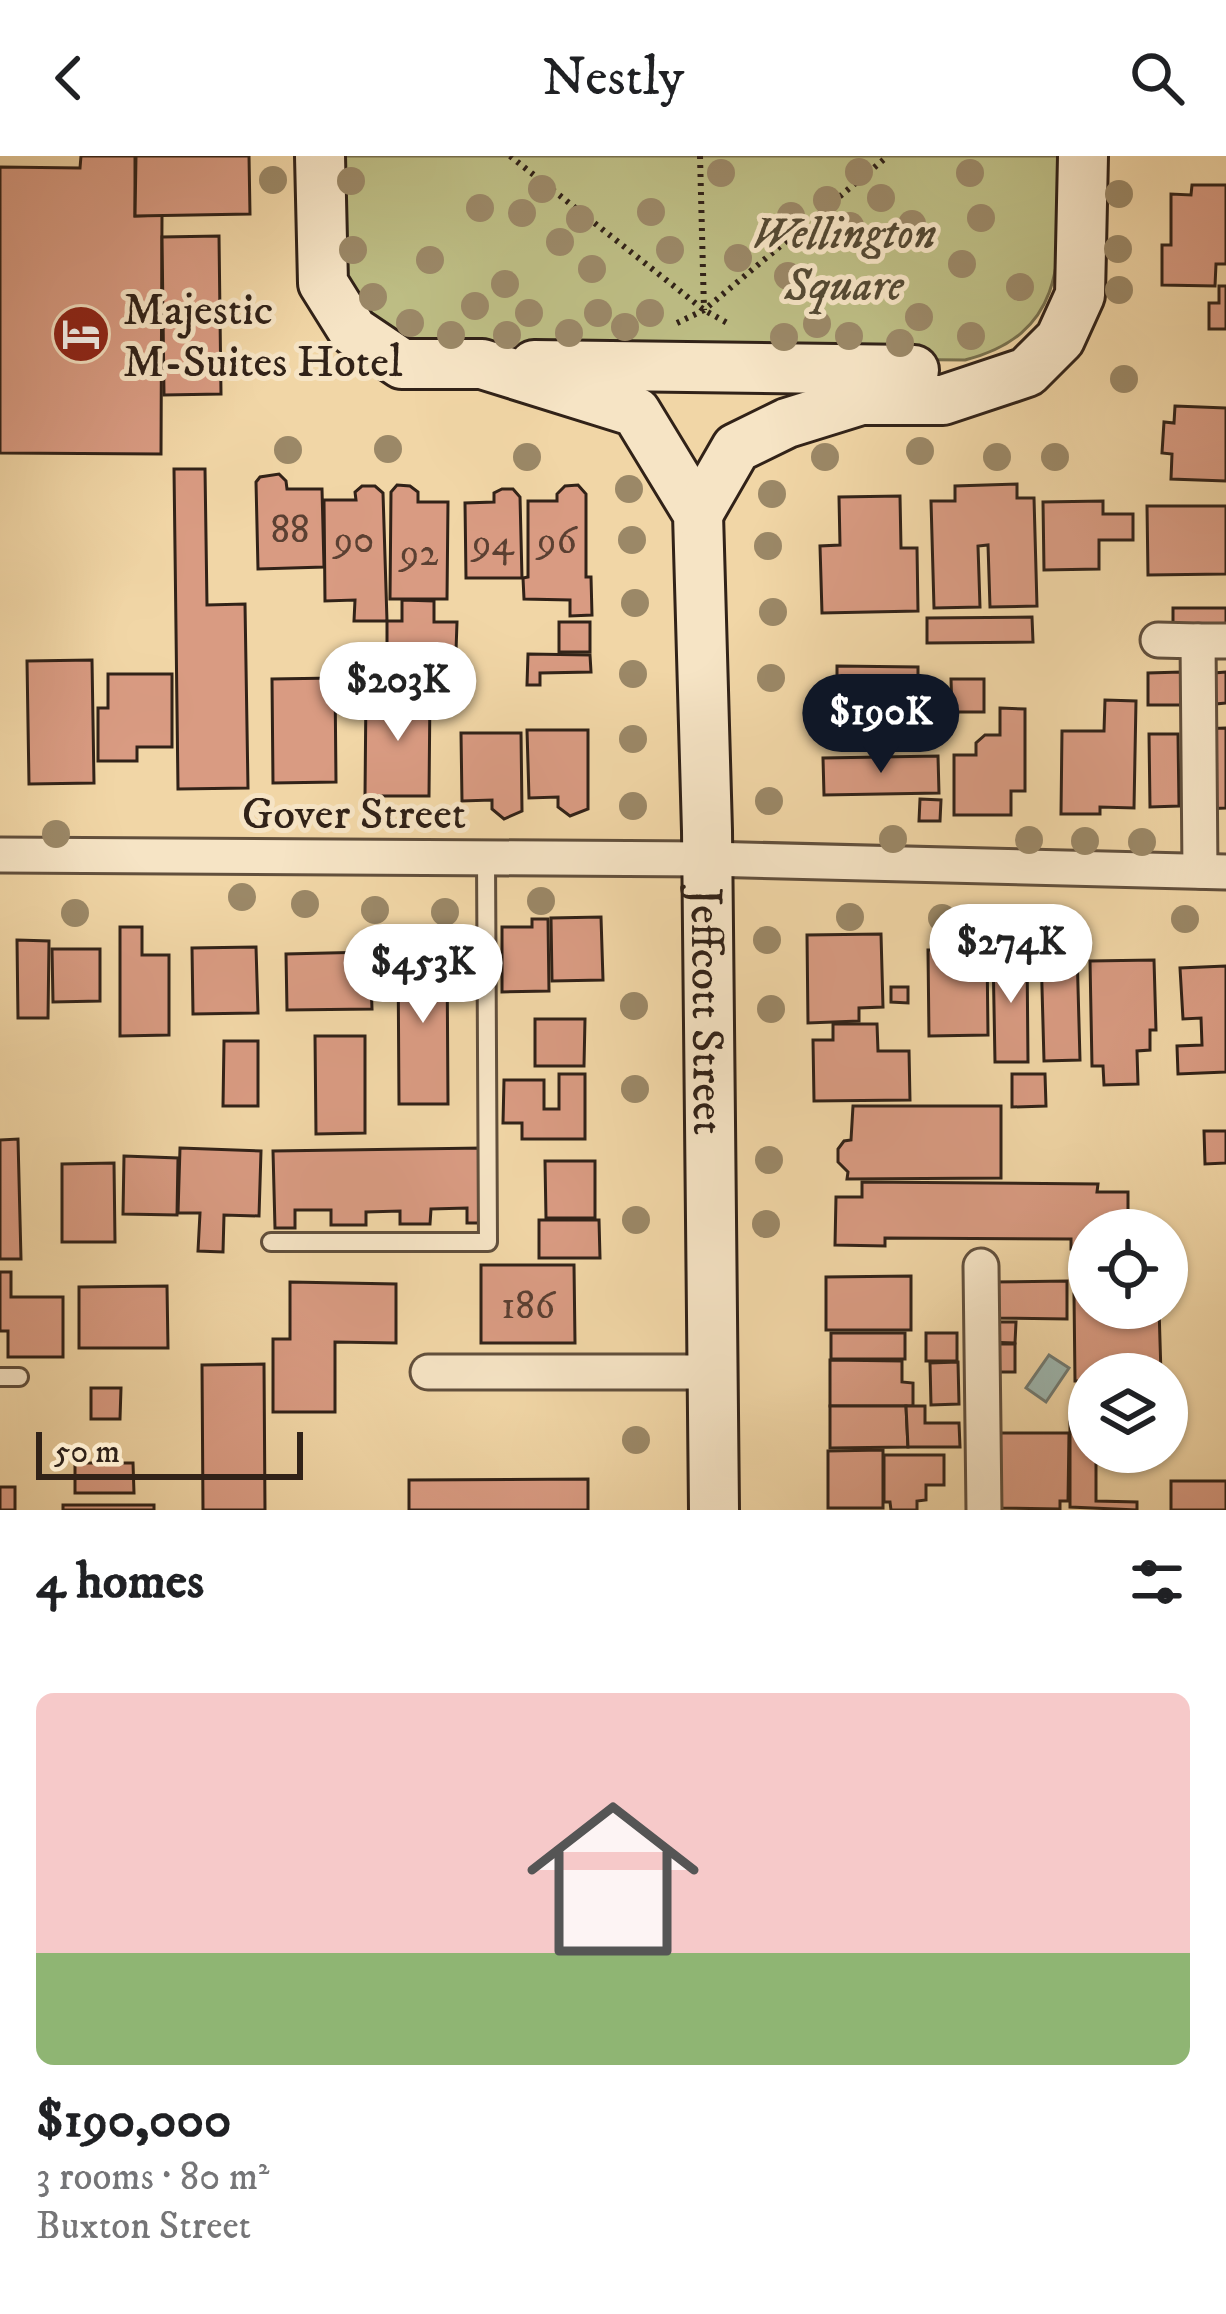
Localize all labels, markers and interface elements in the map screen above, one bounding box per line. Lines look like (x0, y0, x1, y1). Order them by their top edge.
icon: back (36, 45, 102, 111)
text: Nestly (542, 45, 684, 112)
icon: search (1124, 45, 1190, 111)
park label: Wellington Square (752, 207, 937, 315)
place label: Majestic M-Suites Hotel (123, 283, 403, 391)
hotel icon: Majestic M-Suites Hotel (50, 303, 112, 365)
house number: 88 (270, 506, 310, 555)
house number: 90 (332, 516, 374, 565)
house number: 96 (535, 517, 579, 566)
house number: 94 (470, 519, 516, 568)
house number: 92 (398, 529, 438, 578)
pin: $203K (314, 642, 482, 744)
text: $203K (346, 656, 450, 705)
pin: $190K (797, 674, 965, 776)
text: $190K (829, 688, 933, 737)
street label: Gover Street (242, 787, 466, 843)
street label: Jeffcott Street (677, 884, 735, 1135)
pin: $274K (927, 904, 1095, 1006)
text: $274K (956, 918, 1066, 967)
pin: $453K (339, 924, 507, 1026)
text: $453K (371, 938, 475, 987)
map controls (1068, 1209, 1188, 1473)
button: locate (1068, 1209, 1188, 1329)
house number: 186 (501, 1282, 557, 1331)
button: layers (1068, 1353, 1188, 1473)
scale bar (36, 1426, 303, 1479)
text: 50 m (54, 1432, 120, 1473)
icon: filters (1124, 1549, 1190, 1615)
text: 4 homes (36, 1550, 204, 1614)
icon: home (505, 1771, 721, 1987)
text: $190,000 (36, 2089, 231, 2153)
text: 3 rooms · 80 m² (36, 2153, 269, 2202)
text: Buxton Street (36, 2202, 251, 2251)

